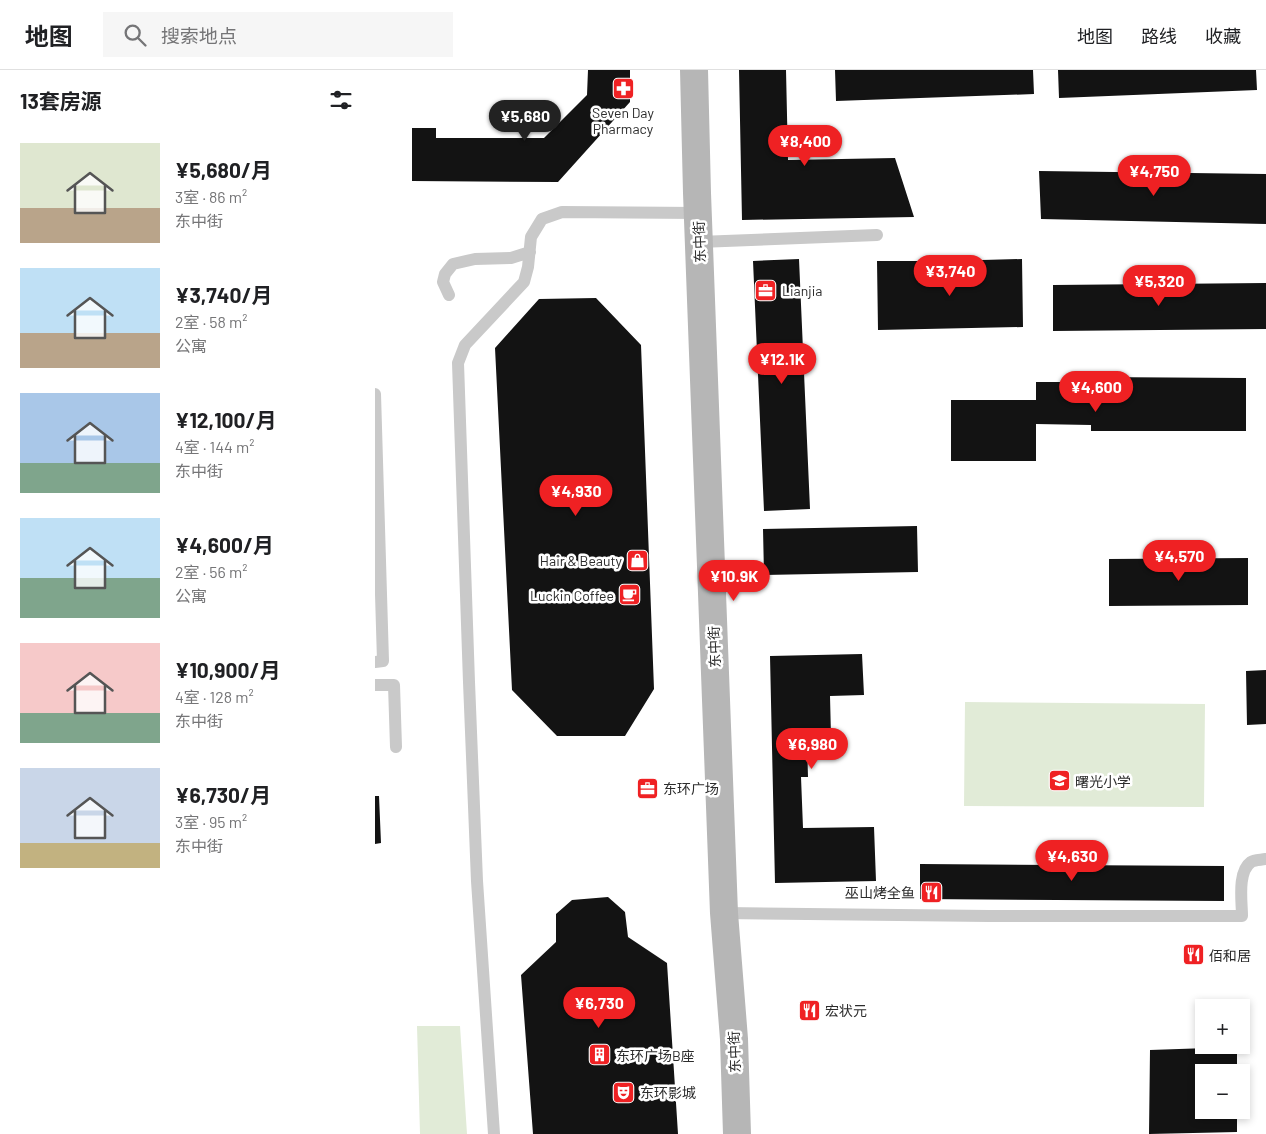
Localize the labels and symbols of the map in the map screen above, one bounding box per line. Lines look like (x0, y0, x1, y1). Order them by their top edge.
pharmacy icon: Seven Day Pharmacy (611, 77, 635, 101)
pin: ¥5,680 (484, 100, 566, 142)
place label: Seven Day Pharmacy (592, 104, 654, 137)
pin: ¥8,400 (764, 124, 846, 167)
pin: ¥4,750 (1113, 154, 1195, 197)
street label: 东中街 (690, 221, 708, 263)
pin: ¥3,740 (909, 254, 991, 297)
pin: ¥5,320 (1118, 264, 1200, 307)
office icon: Lianjia (754, 278, 778, 302)
place label: Lianjia (782, 282, 822, 299)
pin: ¥12.1K (741, 342, 823, 385)
pin: ¥4,600 (1055, 370, 1137, 413)
pin: ¥4,930 (535, 474, 617, 517)
pin: ¥4,570 (1138, 540, 1220, 582)
shop icon: Hair & Beauty (626, 548, 650, 572)
place label: Hair & Beauty (540, 552, 623, 569)
pin: ¥10.9K (693, 560, 775, 602)
cafe icon: Luckin Coffee (618, 583, 642, 607)
place label: Luckin Coffee (530, 587, 614, 604)
street label: 东中街 (705, 626, 723, 668)
pin: ¥6,980 (771, 728, 853, 770)
school or university icon: 曙光小学 (1047, 769, 1071, 793)
place label: 曙光小学 (1075, 773, 1131, 790)
office icon: 东环广场 (635, 776, 659, 800)
place label: 东环广场 (663, 780, 719, 797)
pin: ¥4,630 (1031, 840, 1113, 882)
restaurant icon: 巫山烤全鱼 (919, 880, 943, 904)
place label: 巫山烤全鱼 (845, 884, 915, 901)
restaurant icon: 佰和居 (1181, 943, 1205, 967)
place label: 佰和居 (1209, 947, 1251, 964)
pin: ¥6,730 (558, 986, 640, 1029)
restaurant icon: 宏状元 (797, 998, 821, 1022)
place label: 宏状元 (825, 1002, 867, 1019)
street label: 东中街 (725, 1031, 743, 1073)
building icon: 东环广场B座 (588, 1043, 612, 1067)
place label: 东环广场B座 (616, 1047, 695, 1064)
theatre icon: 东环影城 (612, 1080, 636, 1104)
place label: 东环影城 (640, 1084, 696, 1101)

